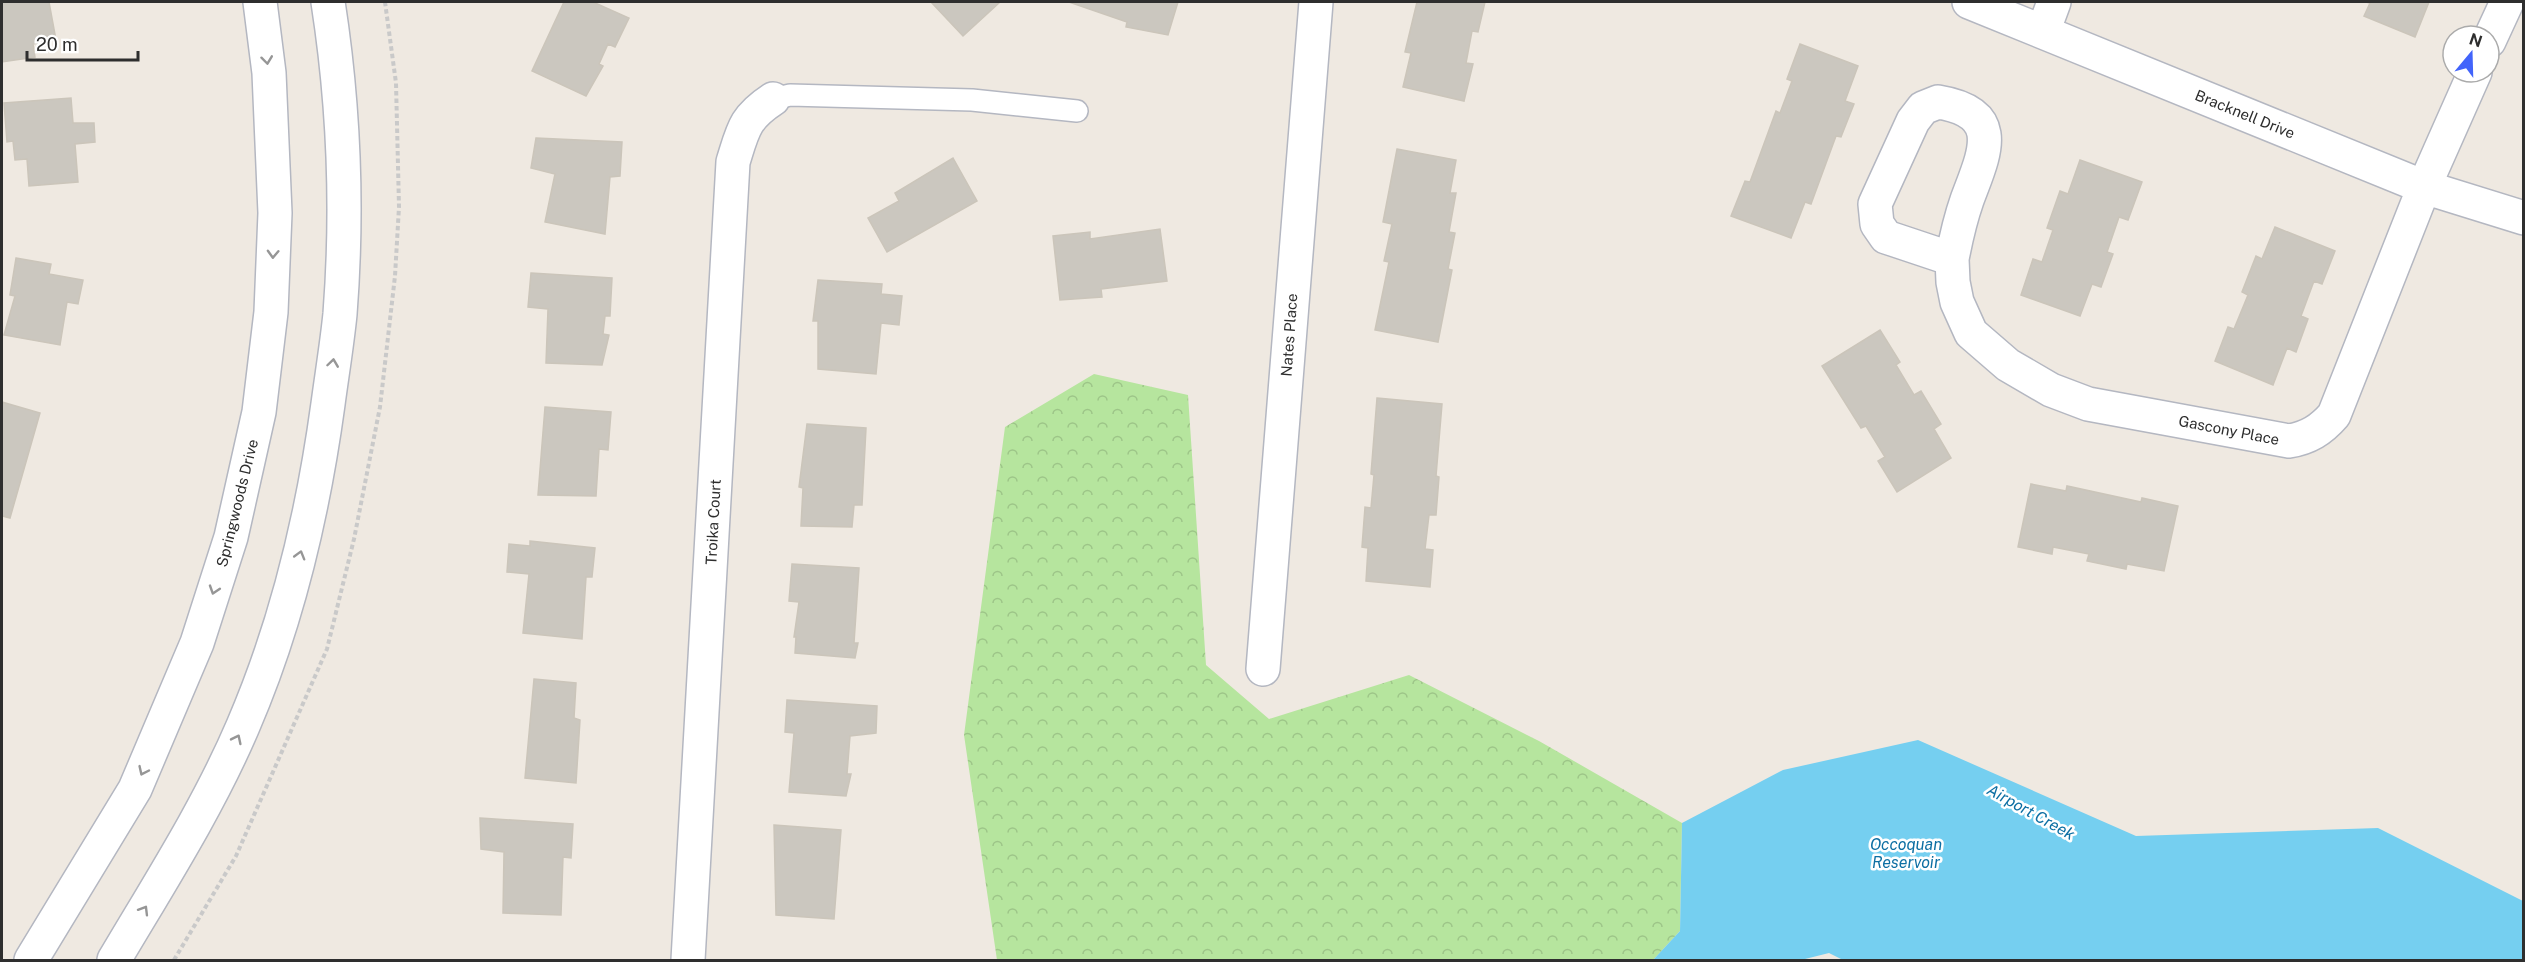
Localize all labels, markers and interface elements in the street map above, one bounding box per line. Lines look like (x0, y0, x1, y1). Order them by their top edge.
scale bar (27, 24, 138, 62)
north arrow (2441, 24, 2501, 84)
text: N (2467, 29, 2485, 51)
text: 20 m (36, 34, 78, 55)
one-way arrow (260, 55, 273, 64)
street label: Bracknell Drive (2193, 86, 2297, 142)
one-way arrow (267, 250, 280, 259)
street label: Nates Place (1278, 293, 1300, 377)
one-way arrow (327, 358, 339, 367)
street label: Gascony Place (2177, 412, 2281, 448)
street label: Springwoods Drive (213, 437, 261, 569)
street label: Troika Court (702, 479, 724, 565)
one-way arrow (293, 550, 305, 561)
one-way arrow (209, 584, 221, 595)
one-way arrow (229, 735, 241, 746)
one-way arrow (139, 765, 151, 776)
water label: Airport Creek (1984, 780, 2078, 844)
water label: Occoquan Reservoir (1870, 835, 1942, 872)
one-way arrow (136, 906, 148, 916)

